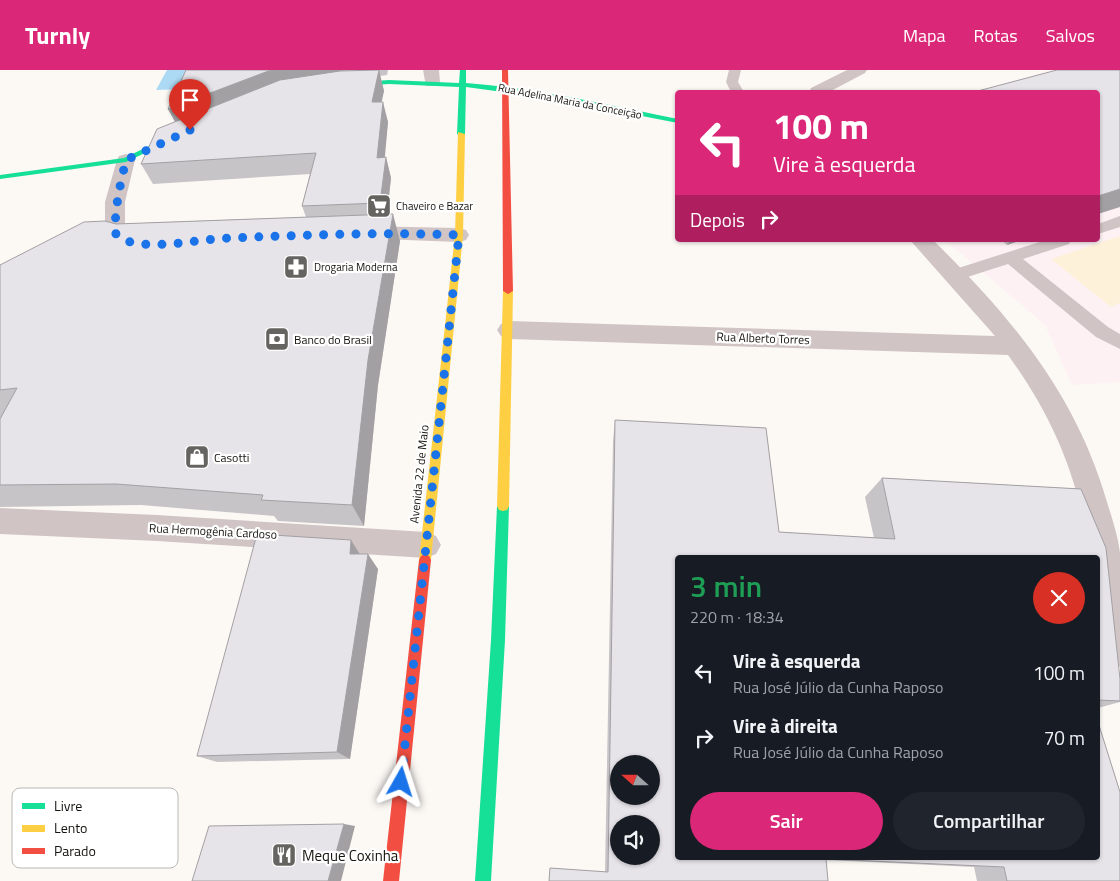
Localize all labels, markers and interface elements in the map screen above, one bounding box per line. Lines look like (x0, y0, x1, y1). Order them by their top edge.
text: Turnly (25, 17, 90, 53)
text: Mapa (903, 22, 946, 49)
text: Rotas (974, 22, 1018, 49)
text: Salvos (1046, 22, 1095, 49)
pin (169, 79, 211, 130)
street label: Rua Adelina Maria da Conceição (497, 79, 643, 123)
icon: arrive (176, 86, 204, 114)
text: 100 m (773, 99, 869, 153)
icon: left (690, 110, 755, 175)
text: Vire à esquerda (773, 147, 916, 181)
supermarket icon: Chaveiro e Bazar (366, 193, 392, 219)
place label: Chaveiro e Bazar (396, 198, 473, 214)
text: Depois (690, 205, 745, 234)
icon: right (755, 205, 783, 233)
pharmacy icon: Drogaria Moderna (283, 254, 309, 280)
place label: Drogaria Moderna (314, 259, 398, 275)
bank icon: Banco do Brasil (264, 326, 290, 352)
street label: Rua Alberto Torres (716, 327, 810, 349)
place label: Banco do Brasil (294, 330, 372, 349)
street label: Avenida 22 de Maio (404, 424, 434, 524)
shop icon: Casotti (184, 444, 210, 470)
place label: Casotti (214, 448, 249, 467)
street label: Rua Hermogênia Cardoso (149, 518, 277, 544)
text: 3 min (690, 563, 762, 609)
button: close (1033, 572, 1085, 624)
text: 220 m · 18:34 (690, 605, 784, 629)
text: Vire à esquerda (733, 646, 861, 675)
text: 100 m (1033, 658, 1085, 687)
icon: left (690, 659, 718, 687)
text: Rua José Júlio da Cunha Raposo (733, 675, 944, 699)
text: Vire à direita (733, 711, 838, 740)
text: 70 m (1044, 723, 1085, 752)
icon: right (690, 724, 718, 752)
text: Rua José Júlio da Cunha Raposo (733, 740, 944, 764)
position arrow (374, 755, 426, 807)
north arrow (610, 755, 660, 805)
map controls (610, 755, 660, 865)
legend (12, 788, 178, 868)
button: Sair (690, 792, 883, 850)
button: Compartilhar (893, 792, 1085, 850)
text: Livre (54, 795, 82, 816)
button: sound (610, 815, 660, 865)
text: Lento (54, 817, 88, 838)
text: Parado (54, 840, 96, 861)
restaurant icon: Meque Coxinha (271, 842, 297, 868)
place label: Meque Coxinha (302, 844, 399, 867)

